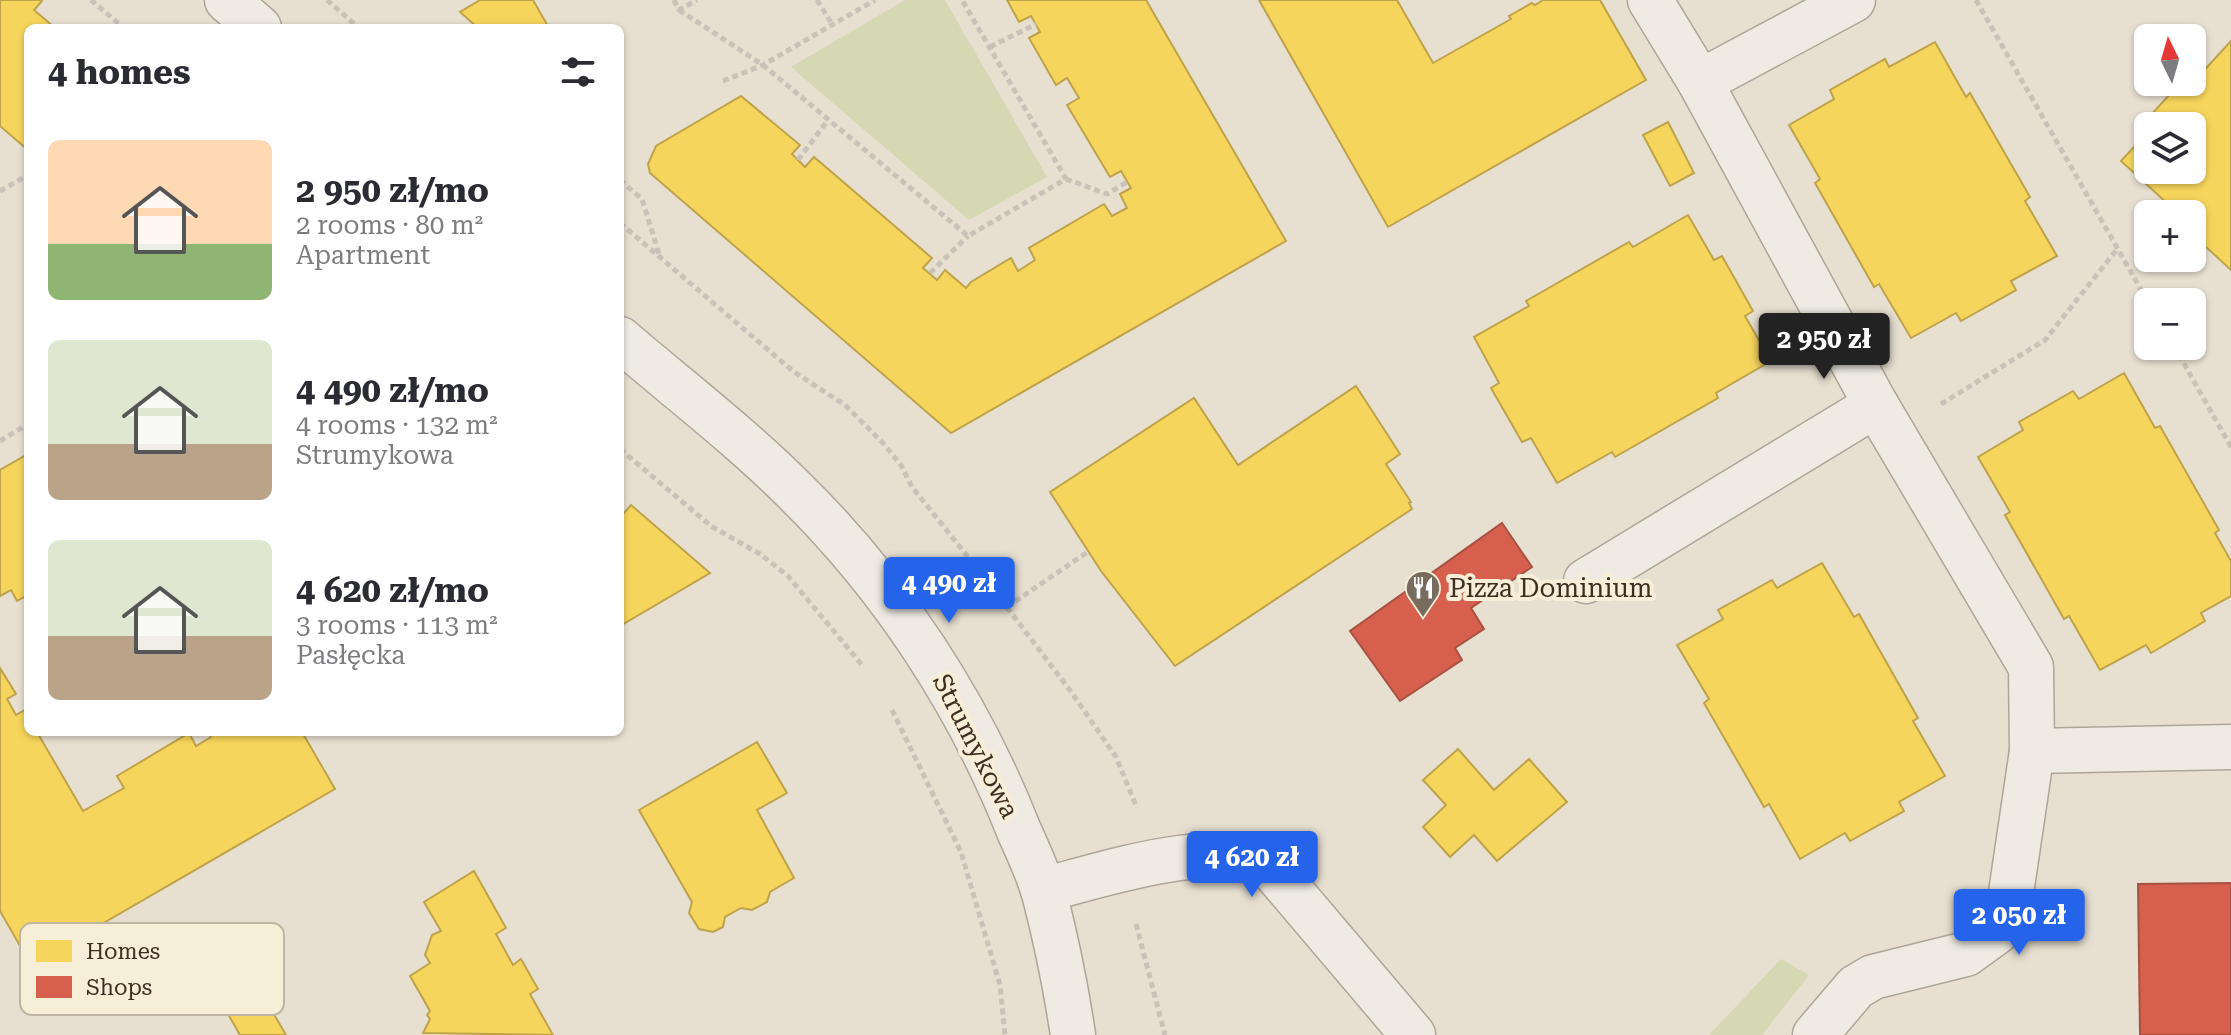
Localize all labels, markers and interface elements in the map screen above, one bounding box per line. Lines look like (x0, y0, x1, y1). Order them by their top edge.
north arrow (2134, 24, 2206, 96)
map controls (2134, 24, 2206, 360)
icon: filters (556, 50, 600, 94)
text: 4 homes (48, 52, 191, 92)
button: layers (2134, 112, 2206, 184)
text: 2 950 zł/mo (296, 170, 489, 210)
icon: home (112, 172, 208, 268)
button: + (2134, 200, 2206, 272)
text: 2 rooms · 80 m² (296, 210, 483, 240)
text: Apartment (296, 240, 430, 270)
button: − (2134, 288, 2206, 360)
pin: 2 950 zł (1741, 313, 1907, 381)
text: 2 950 zł (1777, 324, 1871, 354)
text: 4 490 zł/mo (296, 370, 489, 410)
icon: home (112, 372, 208, 468)
text: 4 rooms · 132 m² (296, 410, 498, 440)
text: Strumykowa (296, 440, 454, 470)
pin: 4 490 zł (866, 557, 1032, 625)
text: 4 490 zł (902, 568, 996, 598)
restaurant icon: Pizza Dominium (1404, 569, 1442, 619)
text: 4 620 zł/mo (296, 570, 489, 610)
icon: home (112, 572, 208, 668)
place label: Pizza Dominium (1449, 573, 1653, 603)
text: 3 rooms · 113 m² (296, 610, 498, 640)
text: Pasłęcka (296, 640, 405, 670)
street label: Strumykowa (927, 669, 1025, 823)
pin: 4 620 zł (1169, 831, 1335, 899)
text: 4 620 zł (1205, 842, 1299, 872)
pin: 2 050 zł (1936, 889, 2102, 957)
text: 2 050 zł (1972, 900, 2066, 930)
legend (20, 923, 284, 1015)
text: Homes (86, 939, 160, 964)
text: Shops (86, 975, 152, 1000)

